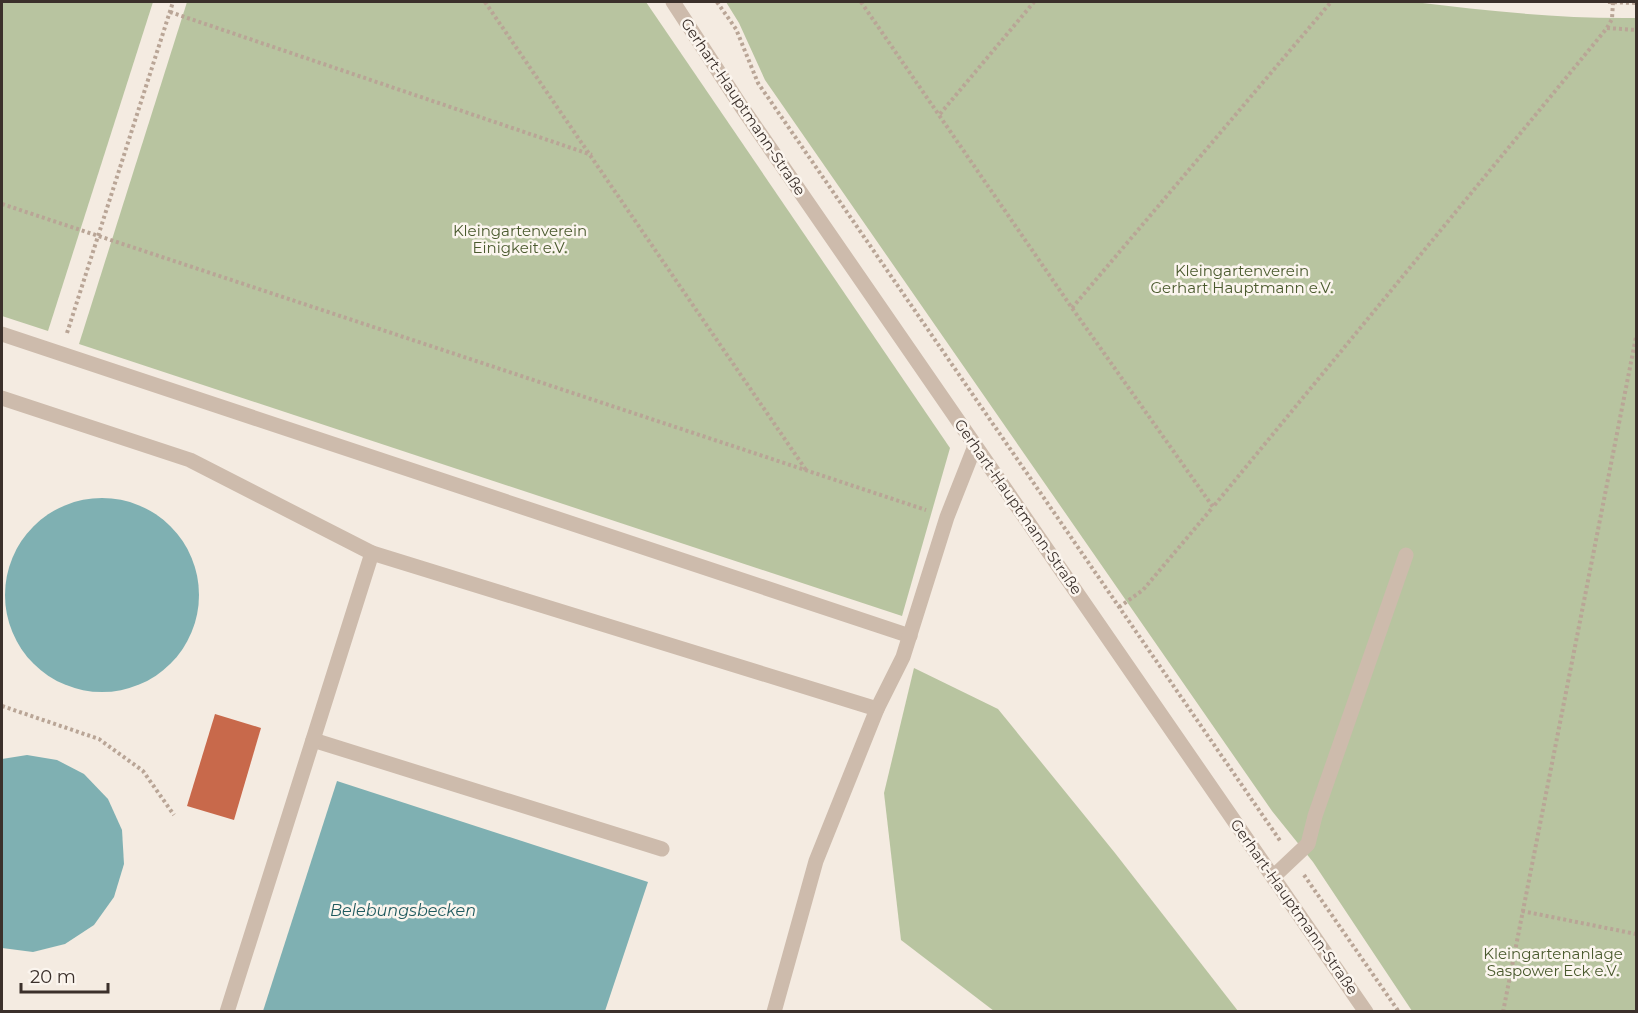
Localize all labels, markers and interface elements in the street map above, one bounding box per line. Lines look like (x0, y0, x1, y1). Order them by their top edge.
street label: Gerhart-Hauptmann-Straße (677, 14, 810, 199)
park label: Kleingartenverein Einigkeit e.V. (453, 221, 587, 257)
park label: Kleingartenverein Gerhart Hauptmann e.V. (1151, 261, 1333, 297)
street label: Gerhart-Hauptmann-Straße (950, 415, 1086, 598)
street label: Gerhart-Hauptmann-Straße (1226, 815, 1362, 998)
water label: Belebungsbecken (330, 901, 476, 920)
park label: Kleingartenanlage Saspower Eck e.V. (1483, 944, 1623, 980)
scale bar (21, 956, 108, 994)
text: 20 m (30, 966, 76, 988)

